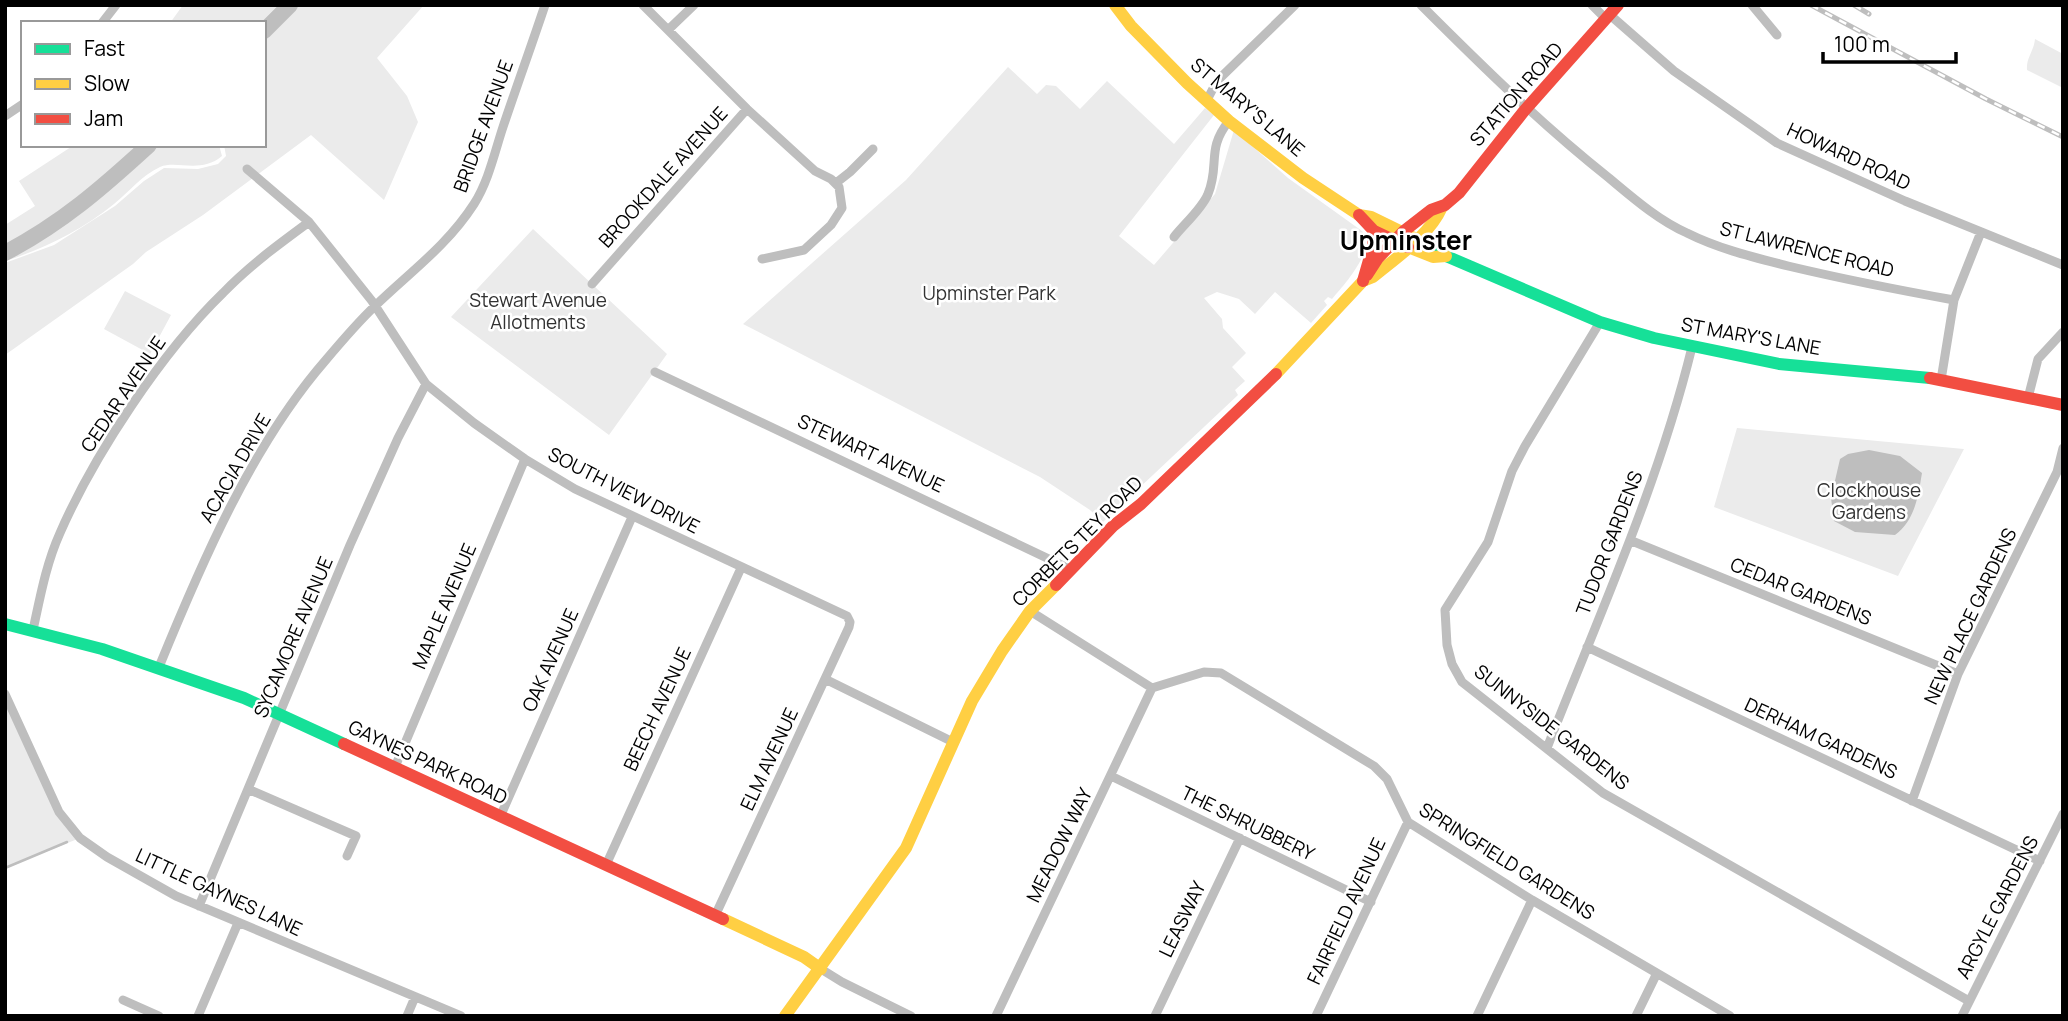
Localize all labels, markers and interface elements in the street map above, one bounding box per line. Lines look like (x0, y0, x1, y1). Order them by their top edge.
legend (21, 21, 266, 147)
scale bar (1823, 21, 1956, 65)
text: 100 m (1834, 30, 1890, 58)
text: Fast (84, 34, 125, 62)
street label: STATION ROAD (1464, 36, 1568, 152)
street label: ST MARY'S LANE (1185, 52, 1311, 162)
street label: BRIDGE AVENUE (447, 56, 519, 196)
text: Slow (84, 69, 130, 97)
street label: BROOKDALE AVENUE (593, 101, 733, 253)
text: Jam (84, 104, 123, 132)
street label: HOWARD ROAD (1783, 116, 1915, 196)
street label: ST LAWRENCE ROAD (1717, 215, 1897, 283)
district label: Upminster (1340, 222, 1472, 258)
park label: Upminster Park (922, 280, 1056, 306)
park label: Stewart Avenue Allotments (469, 287, 607, 335)
street label: ST MARY'S LANE (1679, 311, 1823, 361)
street label: CEDAR AVENUE (75, 331, 171, 457)
street label: STEWART AVENUE (793, 408, 949, 498)
street label: ACACIA DRIVE (193, 409, 277, 527)
street label: SOUTH VIEW DRIVE (544, 441, 704, 539)
street label: TUDOR GARDENS (1570, 467, 1649, 619)
street label: CORBETS TEY ROAD (1006, 470, 1148, 612)
park label: Clockhouse Gardens (1817, 477, 1921, 525)
street label: NEW PLACE GARDENS (1918, 523, 2022, 708)
street label: MAPLE AVENUE (406, 539, 482, 673)
street label: CEDAR GARDENS (1727, 551, 1876, 631)
street label: SYCAMORE AVENUE (247, 552, 339, 722)
street label: OAK AVENUE (516, 604, 584, 716)
street label: BEECH AVENUE (617, 643, 697, 775)
street label: SUNNYSIDE GARDENS (1469, 658, 1635, 796)
street label: DERHAM GARDENS (1740, 691, 1902, 785)
street label: ELM AVENUE (734, 703, 804, 815)
street label: GAYNES PARK ROAD (344, 714, 512, 810)
street label: THE SHRUBBERY (1177, 779, 1319, 867)
street label: MEADOW WAY (1020, 783, 1098, 907)
street label: SPRINGFIELD GARDENS (1414, 796, 1600, 926)
street label: ARGYLE GARDENS (1950, 831, 2044, 983)
street label: FAIRFIELD AVENUE (1301, 833, 1391, 989)
street label: LITTLE GAYNES LANE (131, 842, 307, 942)
street label: LEASWAY (1152, 876, 1212, 961)

